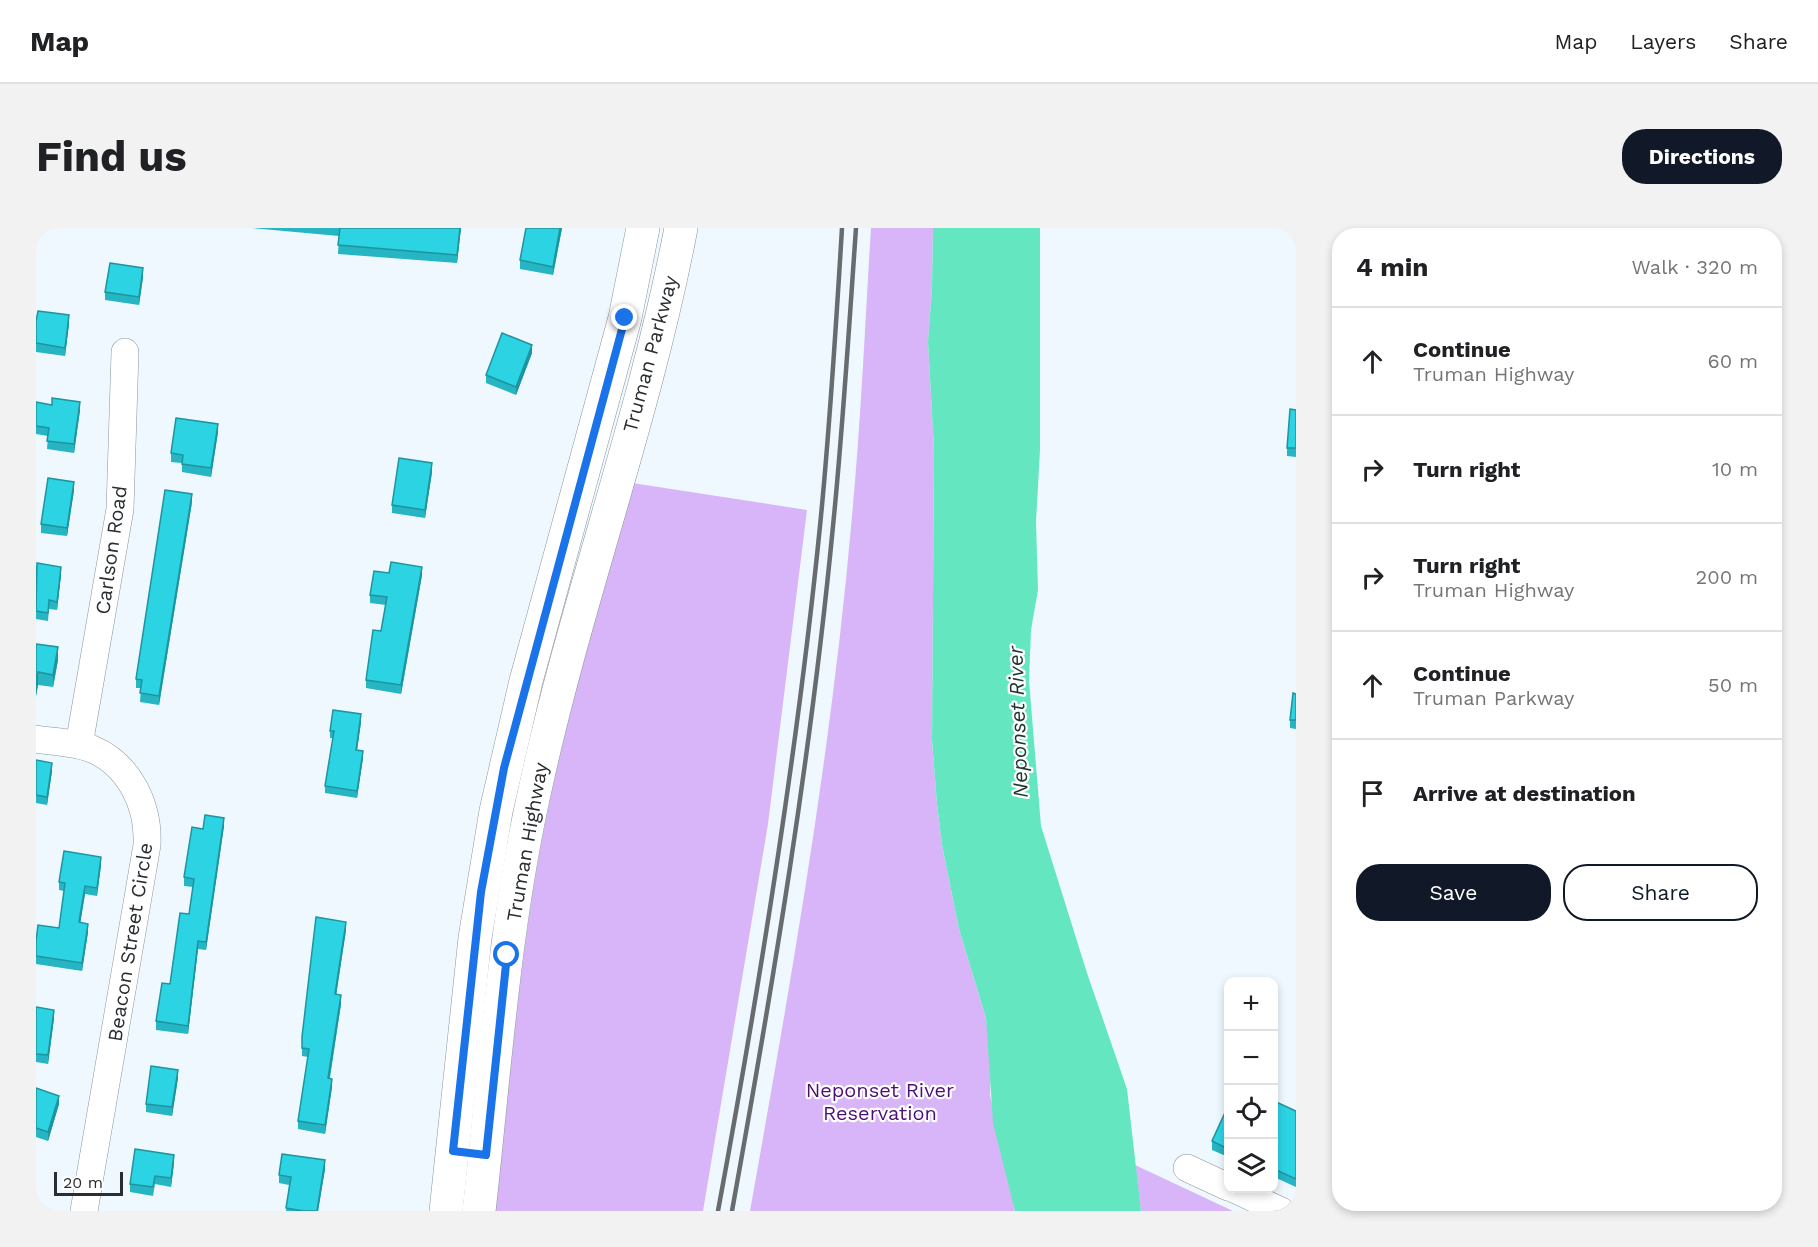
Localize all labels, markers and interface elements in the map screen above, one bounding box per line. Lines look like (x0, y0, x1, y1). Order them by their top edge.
text: Map (30, 25, 89, 58)
text: Map (1554, 29, 1597, 54)
text: Layers (1630, 29, 1696, 54)
text: Share (1729, 29, 1788, 54)
button: Directions (1622, 129, 1782, 184)
text: Find us (36, 132, 187, 181)
text: 4 min (1356, 252, 1428, 282)
text: Walk · 320 m (1631, 255, 1758, 279)
street label: Truman Parkway (618, 272, 683, 435)
route end (611, 304, 637, 330)
text: Continue (1413, 337, 1511, 362)
icon: ahead (1356, 345, 1389, 378)
text: 60 m (1708, 349, 1758, 373)
text: Truman Highway (1413, 362, 1574, 386)
icon: right (1356, 453, 1389, 486)
text: Turn right (1413, 457, 1520, 482)
text: 10 m (1712, 457, 1758, 481)
street label: Carlson Road (90, 484, 132, 616)
text: Turn right (1413, 553, 1520, 578)
icon: right (1356, 561, 1389, 594)
text: 200 m (1696, 565, 1758, 589)
text: Truman Highway (1413, 578, 1574, 602)
water label: Neponset River (1002, 645, 1033, 798)
text: Continue (1413, 661, 1511, 686)
icon: ahead (1356, 669, 1389, 702)
text: 50 m (1708, 673, 1758, 697)
text: Truman Parkway (1413, 686, 1574, 710)
street label: Truman Highway (501, 760, 553, 923)
icon: arrive (1356, 777, 1389, 810)
text: Arrive at destination (1413, 781, 1636, 806)
street label: Beacon Street Circle (102, 841, 158, 1043)
button: Save (1356, 864, 1551, 921)
button: Share (1563, 864, 1758, 921)
route start (493, 941, 519, 967)
map controls (1224, 977, 1278, 1193)
button: + (1224, 977, 1278, 1031)
button: − (1224, 1031, 1278, 1085)
park label: Neponset River Reservation (806, 1078, 954, 1125)
button: locate (1224, 1085, 1278, 1139)
button: layers (1224, 1139, 1278, 1193)
scale bar (54, 1169, 123, 1196)
text: 20 m (63, 1173, 103, 1192)

